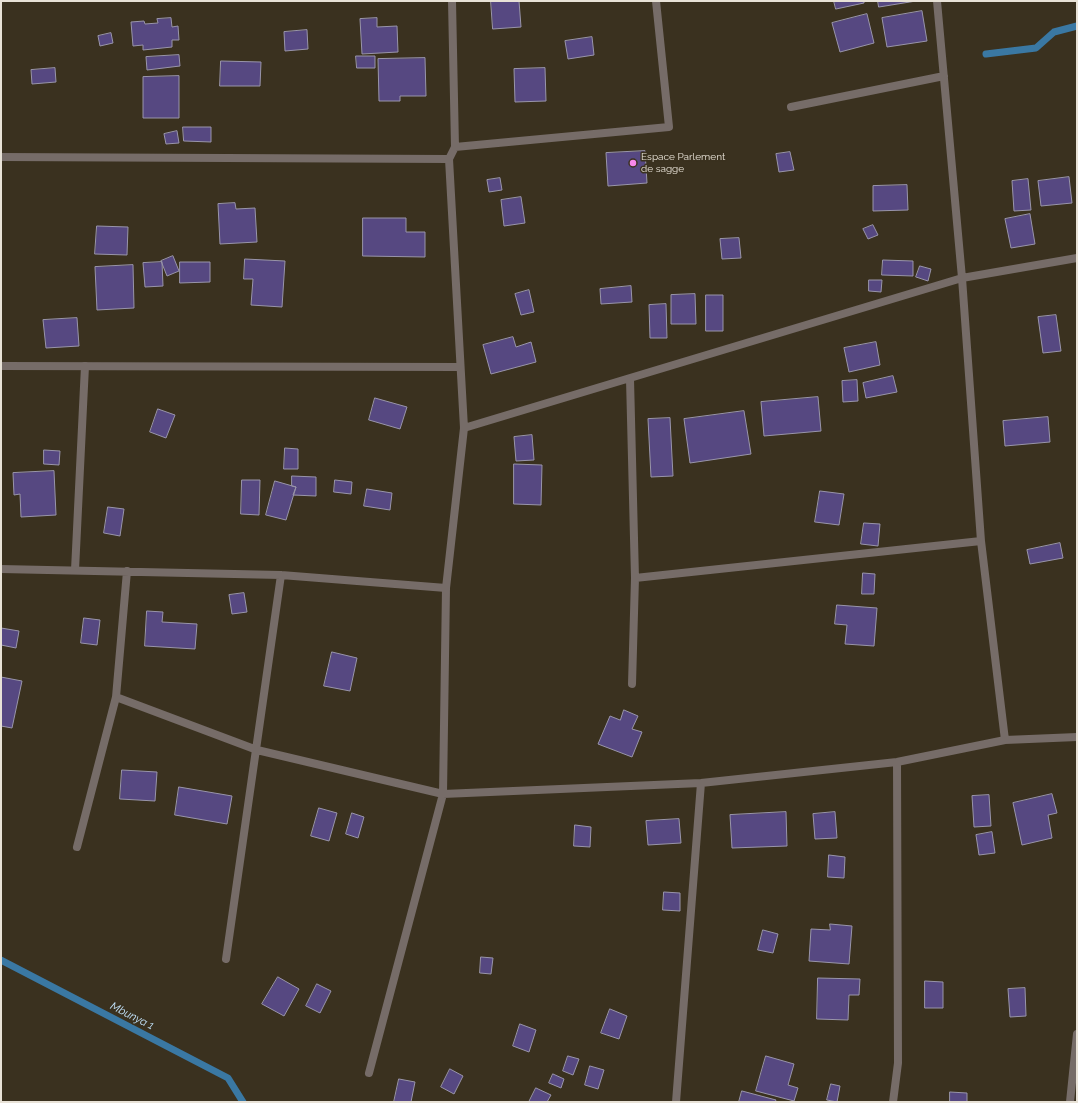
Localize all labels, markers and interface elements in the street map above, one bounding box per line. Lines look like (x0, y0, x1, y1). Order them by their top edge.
place label: Espace Parlement de sagge (641, 151, 725, 174)
marker: Espace Parlement de sagge (628, 158, 638, 168)
water label: Mbunya 1 (108, 999, 156, 1033)

